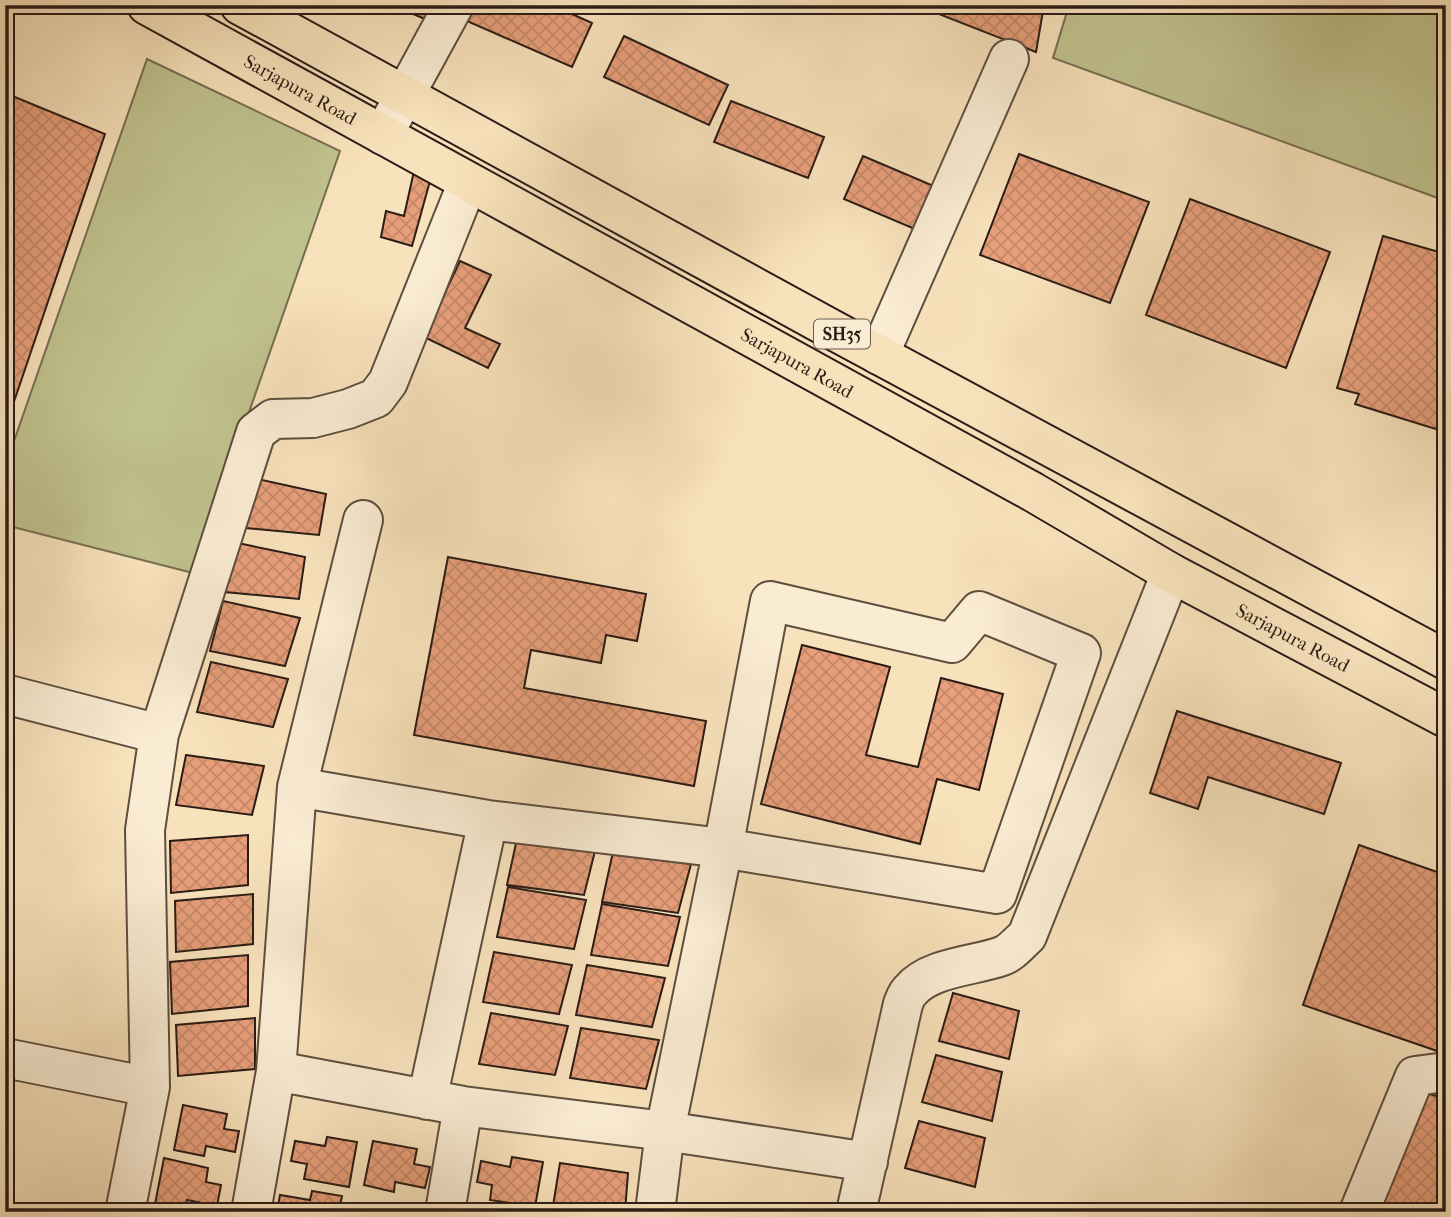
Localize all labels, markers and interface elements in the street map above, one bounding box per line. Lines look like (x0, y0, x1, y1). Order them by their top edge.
street label: Sarjapura Road (240, 50, 360, 130)
road number: SH35 (814, 320, 870, 348)
street label: Sarjapura Road (737, 324, 857, 403)
street label: Sarjapura Road (1232, 599, 1354, 677)

